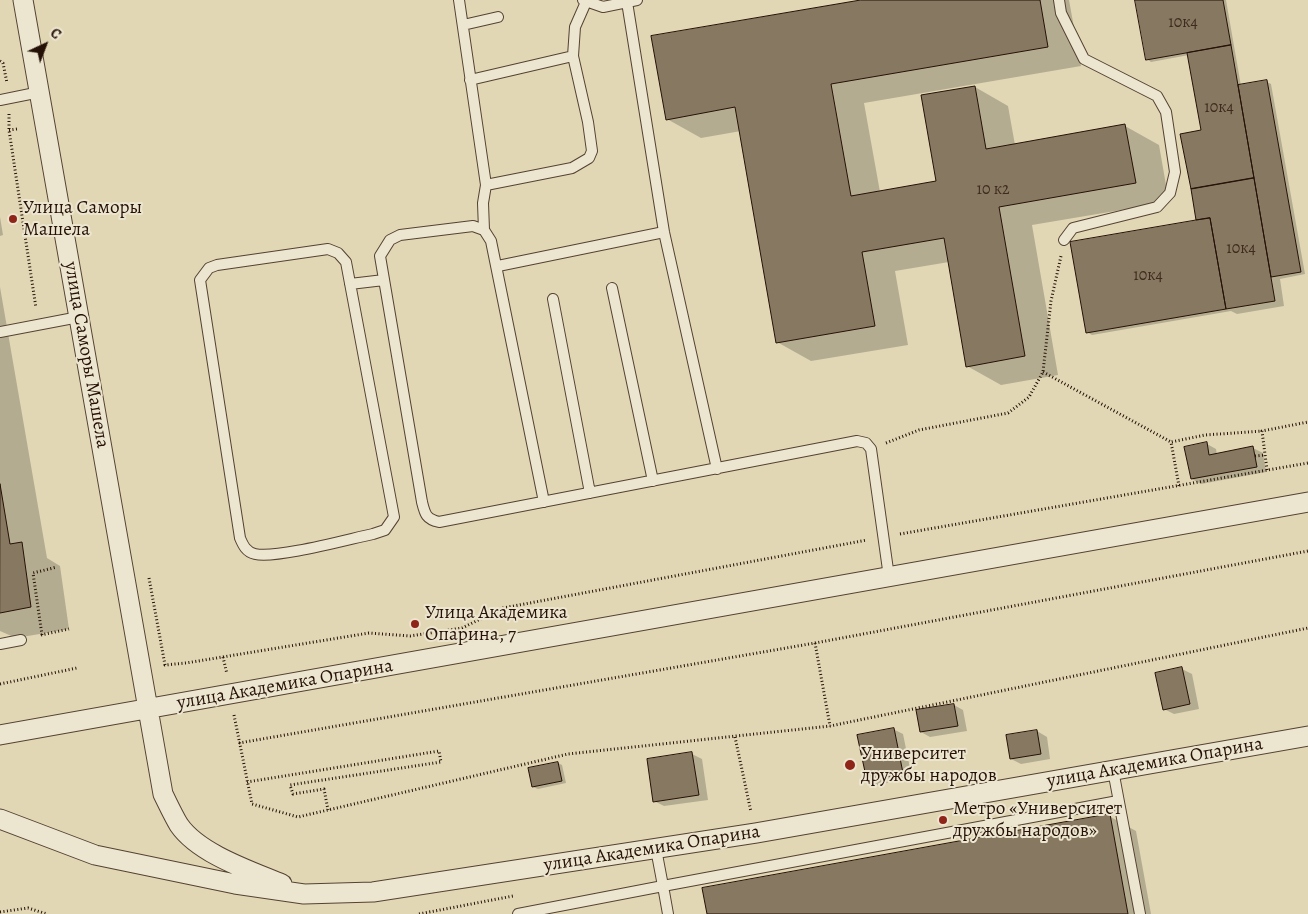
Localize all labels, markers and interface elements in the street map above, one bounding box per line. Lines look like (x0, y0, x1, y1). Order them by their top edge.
house number: 10к4 (1168, 13, 1198, 33)
north arrow (20, 20, 70, 70)
text: С (46, 24, 65, 44)
house number: 10к4 (1204, 98, 1234, 118)
house number: 10 к2 (976, 180, 1010, 200)
place label: Улица Саморы Машела (23, 197, 142, 241)
marker: Улица Саморы Машела (7, 213, 19, 225)
house number: 10к4 (1226, 239, 1256, 259)
street label: улица Саморы Машела (58, 260, 114, 450)
house number: 10к4 (1133, 266, 1163, 286)
place label: Улица Академика Опарина, 7 (425, 602, 568, 646)
marker: Улица Академика Опарина, 7 (409, 618, 421, 630)
street label: улица Академика Опарина (175, 655, 395, 715)
street label: улица Академика Опарина (1045, 733, 1265, 793)
place label: Университет дружбы народов (861, 743, 997, 787)
marker: Университет дружбы народов (843, 758, 857, 772)
place label: Метро «Университет дружбы народов» (953, 798, 1122, 842)
marker: Метро «Университет дружбы народов» (937, 814, 949, 826)
street label: улица Академика Опарина (542, 821, 762, 877)

